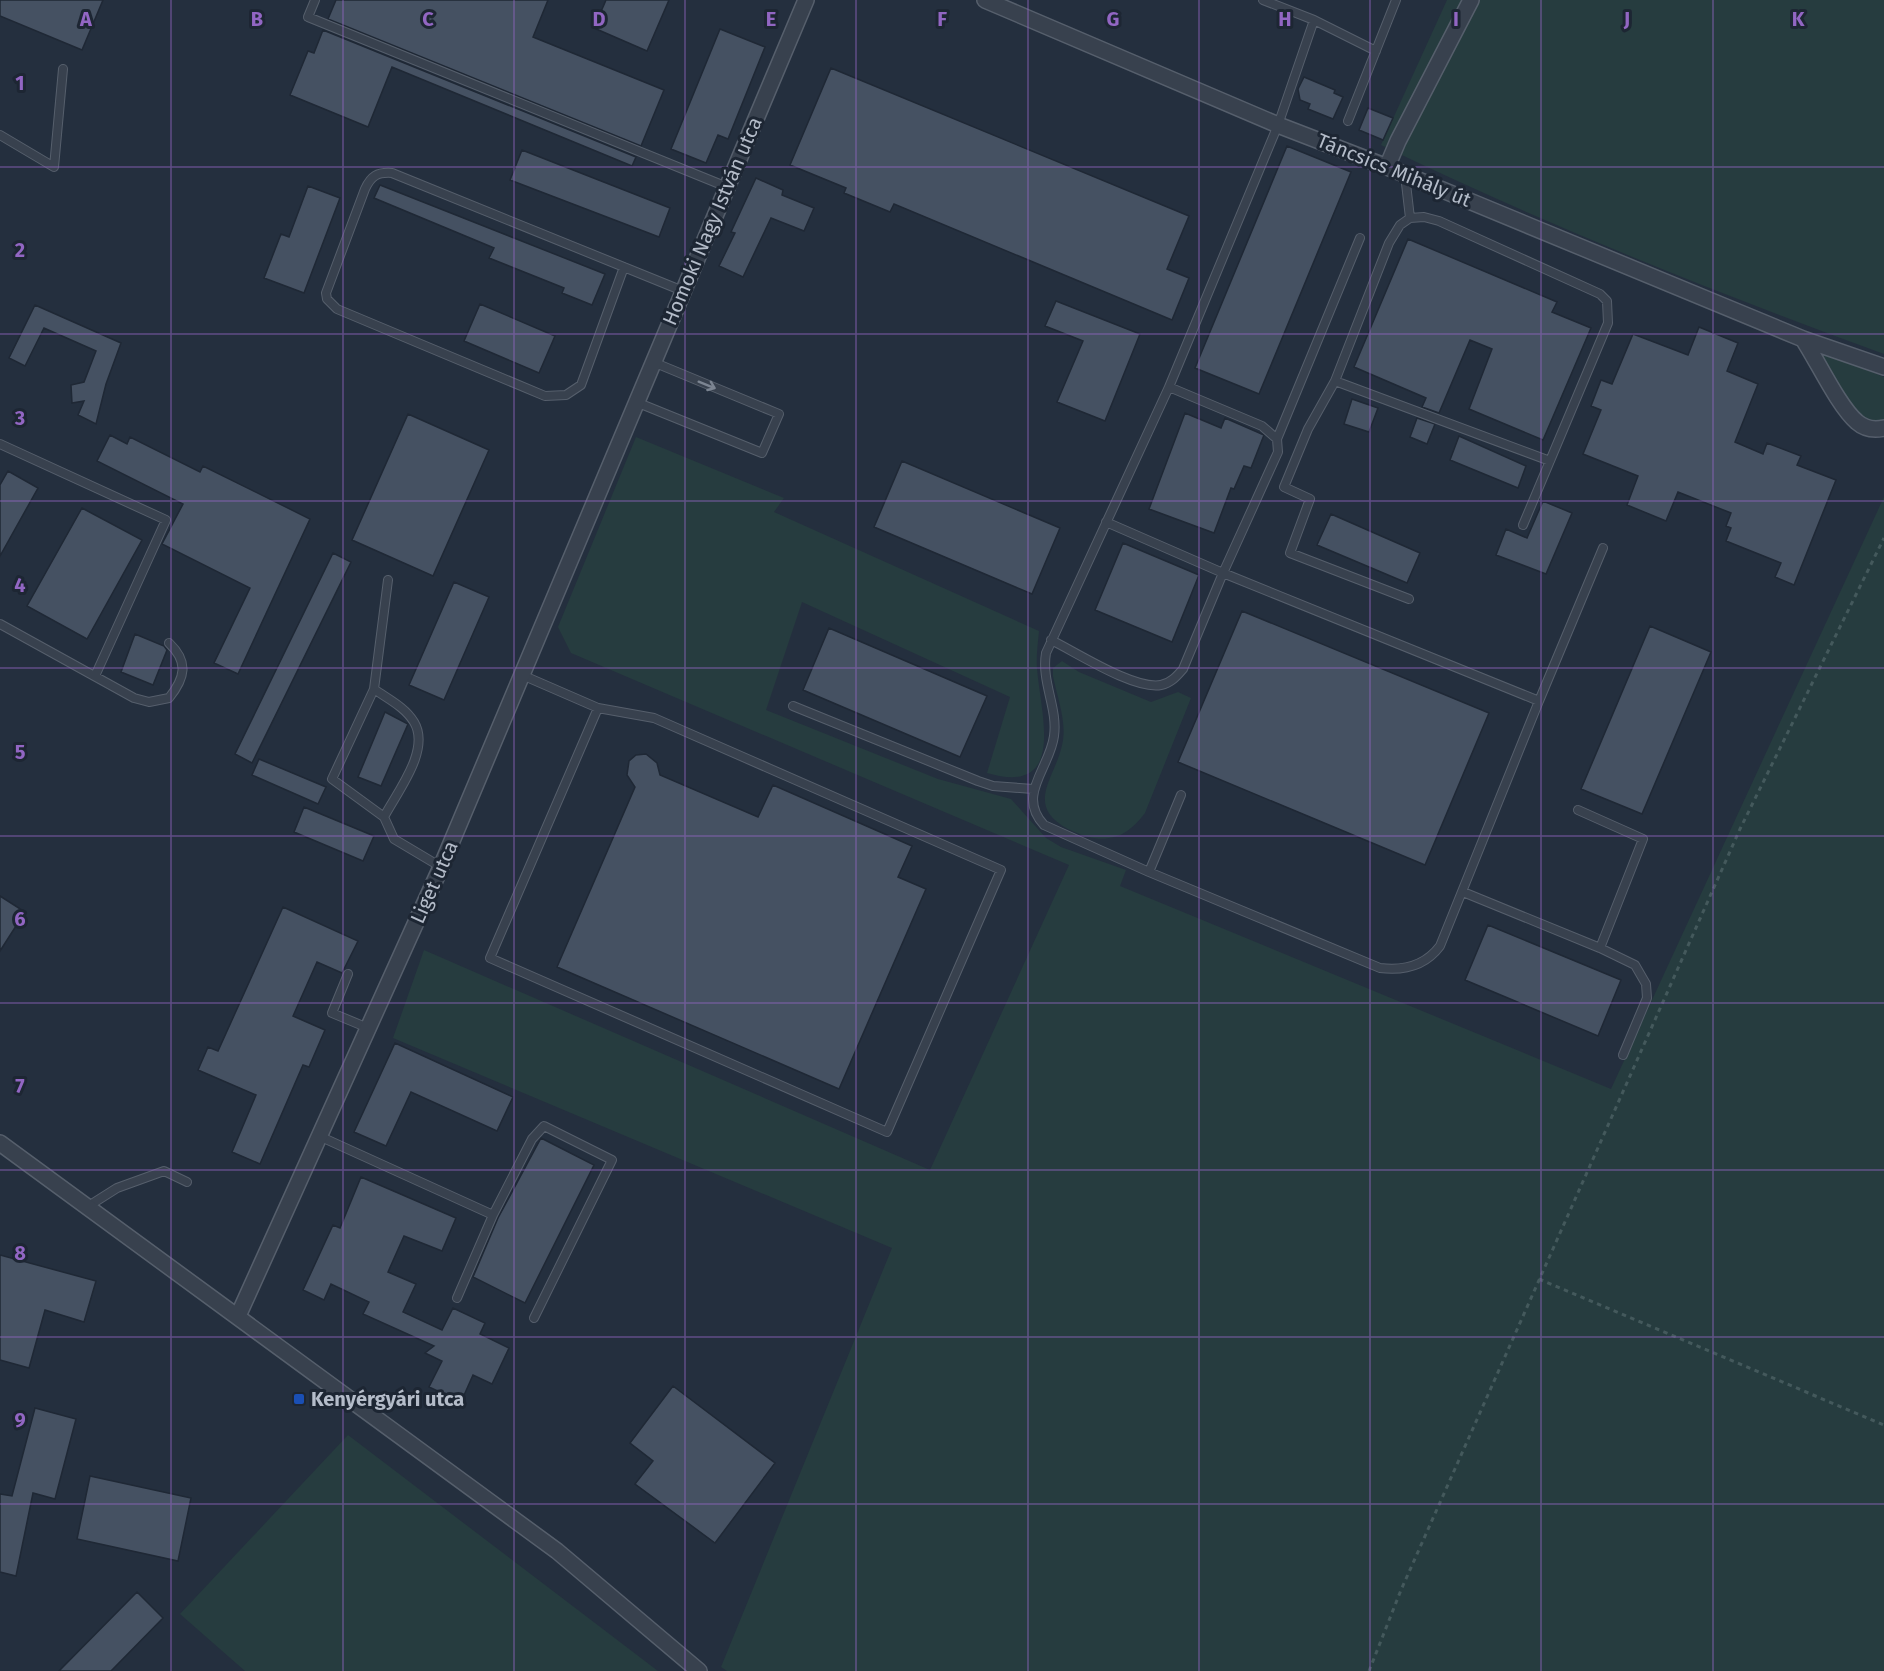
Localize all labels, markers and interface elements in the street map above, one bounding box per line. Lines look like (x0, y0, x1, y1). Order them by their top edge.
text: A (79, 7, 93, 31)
text: B (251, 7, 263, 31)
text: C (422, 7, 434, 31)
text: D (592, 7, 606, 31)
text: E (766, 7, 776, 31)
text: F (937, 7, 947, 31)
text: G (1107, 7, 1119, 31)
text: H (1278, 7, 1292, 31)
text: I (1453, 7, 1459, 31)
text: J (1623, 7, 1630, 31)
text: K (1792, 7, 1805, 31)
text: 1 (15, 71, 25, 95)
street label: Homoki Nagy István utca (657, 113, 767, 329)
street label: Táncsics Mihály út (1313, 128, 1475, 212)
text: 2 (15, 238, 25, 262)
one-way arrow (697, 380, 716, 391)
text: 3 (14, 406, 25, 430)
text: 4 (14, 573, 26, 597)
text: 5 (15, 740, 26, 764)
street label: Liget utca (405, 837, 463, 927)
text: 6 (14, 907, 26, 931)
text: 7 (15, 1074, 25, 1098)
text: 8 (14, 1241, 26, 1265)
place label: Kenyérgyári utca (311, 1387, 464, 1411)
marker: Kenyérgyári utca (292, 1392, 306, 1406)
text: 9 (14, 1408, 26, 1432)

